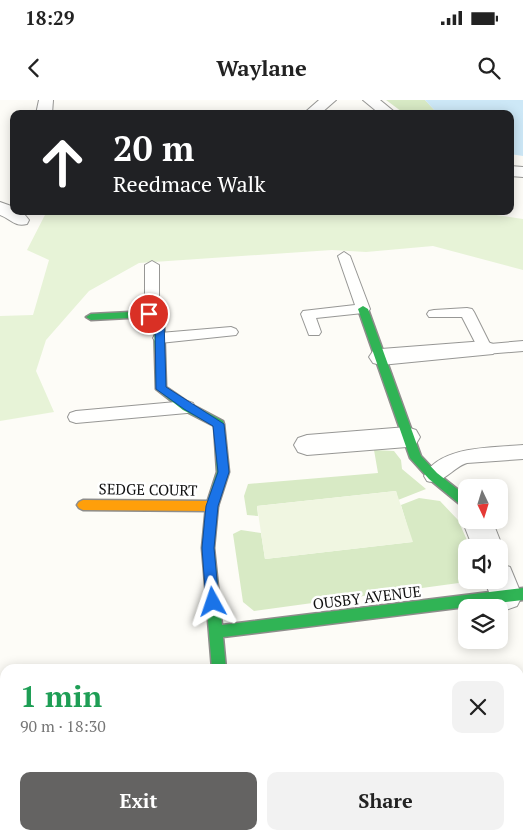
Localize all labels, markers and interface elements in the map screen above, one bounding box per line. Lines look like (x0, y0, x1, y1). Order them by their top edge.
text: 18:29 (25, 5, 74, 30)
text: Waylane (216, 53, 307, 82)
icon: back (20, 54, 48, 82)
icon: search (475, 54, 503, 82)
text: 20 m (113, 125, 194, 171)
icon: ahead (30, 130, 95, 195)
text: Reedmace Walk (113, 169, 266, 198)
pin (128, 293, 170, 335)
icon: arrive (135, 300, 163, 328)
street label: SEDGE COURT (99, 478, 198, 500)
north arrow (458, 479, 508, 529)
map controls (458, 479, 508, 649)
button: sound (458, 539, 508, 589)
position arrow (186, 575, 238, 627)
street label: OUSBY AVENUE (312, 580, 422, 614)
button: layers (458, 599, 508, 649)
text: 1 min (20, 676, 102, 716)
button: close (452, 681, 504, 733)
text: 90 m · 18:30 (20, 715, 106, 737)
button: Exit (20, 772, 257, 830)
button: Share (267, 772, 504, 830)

